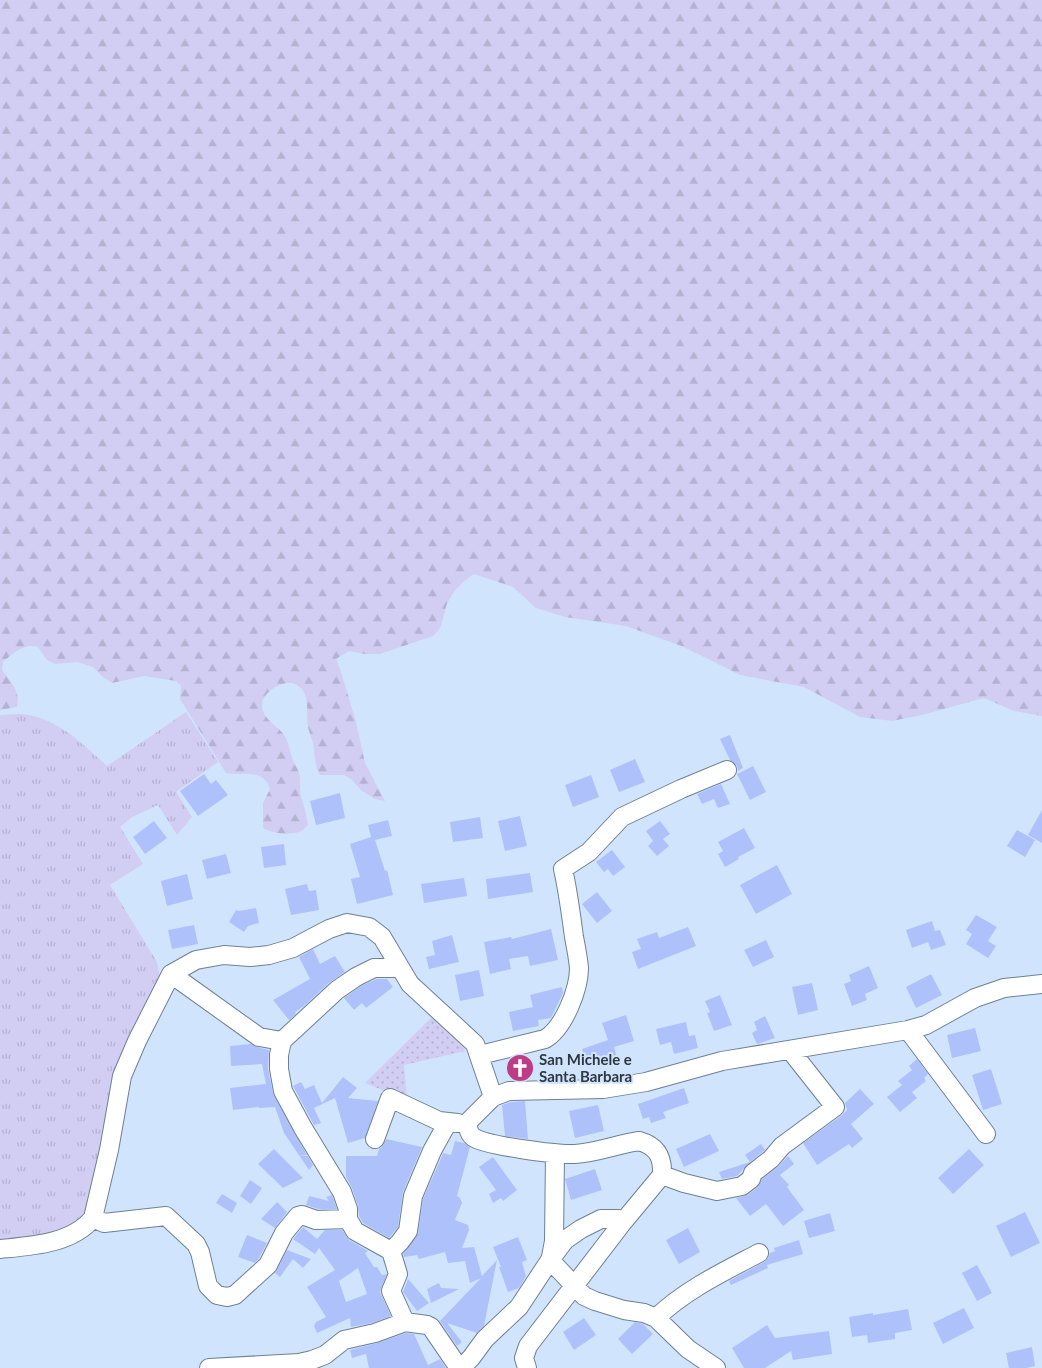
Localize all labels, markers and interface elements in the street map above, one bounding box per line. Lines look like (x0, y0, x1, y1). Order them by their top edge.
place label: San Michele e Santa Barbara (539, 1050, 632, 1085)
church icon: San Michele e Santa Barbara (505, 1053, 535, 1083)

